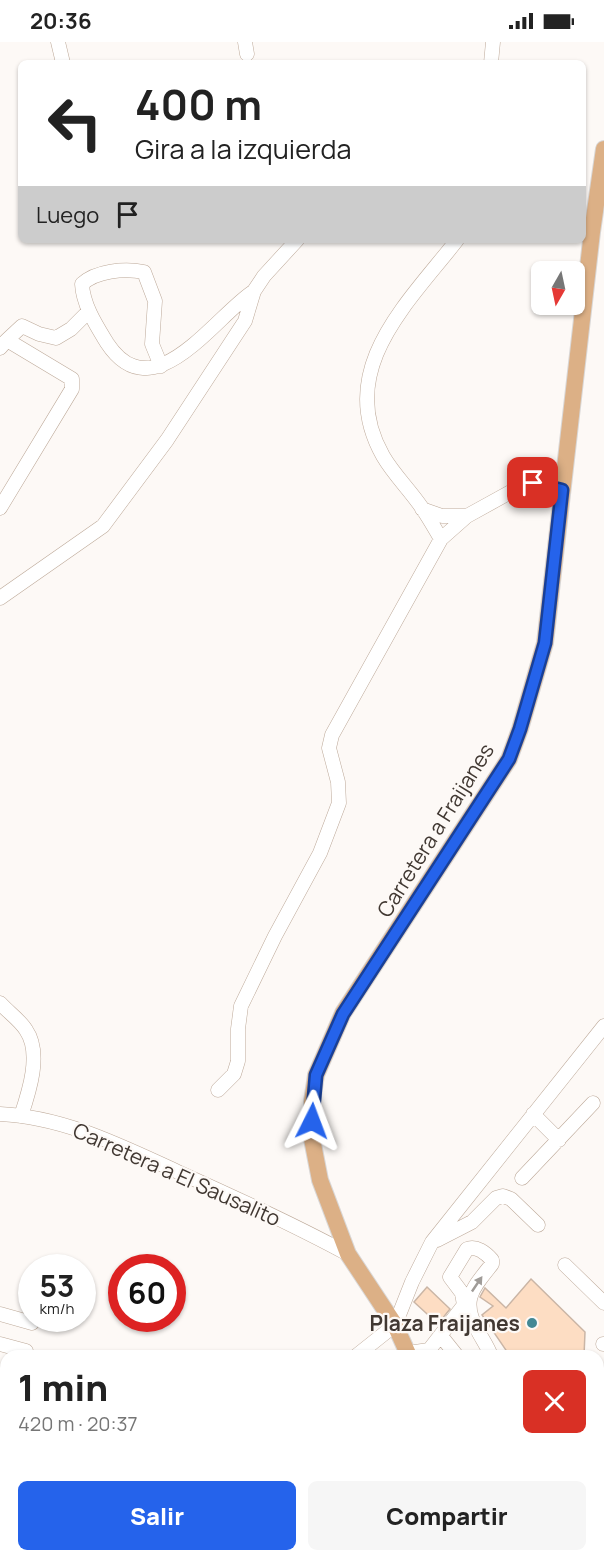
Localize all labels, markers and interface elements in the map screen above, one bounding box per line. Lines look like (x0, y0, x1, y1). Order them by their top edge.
text: 20:36 (30, 6, 92, 36)
text: 400 m (135, 75, 262, 133)
icon: left (36, 84, 114, 162)
text: Gira a la izquierda (135, 130, 351, 167)
icon: arrive (111, 198, 144, 231)
text: Luego (36, 200, 99, 230)
north arrow (531, 261, 585, 315)
map controls (531, 261, 585, 315)
pin (507, 457, 558, 508)
icon: arrive (516, 466, 549, 499)
street label: Carretera a Fraijanes (370, 738, 500, 922)
position arrow (280, 1089, 344, 1153)
street label: Carretera a El Sausalito (69, 1116, 285, 1232)
speed limit sign: 60 (108, 1254, 186, 1332)
text: 53 (39, 1265, 75, 1306)
one-way arrow (471, 1276, 482, 1293)
text: km/h (40, 1298, 74, 1319)
place label: Plaza Fraijanes (370, 1309, 520, 1337)
marker: Plaza Fraijanes (525, 1316, 539, 1330)
text: 1 min (18, 1363, 108, 1412)
button: close (523, 1370, 586, 1433)
text: 420 m · 20:37 (18, 1410, 138, 1437)
button: Salir (18, 1481, 296, 1550)
button: Compartir (308, 1481, 586, 1550)

